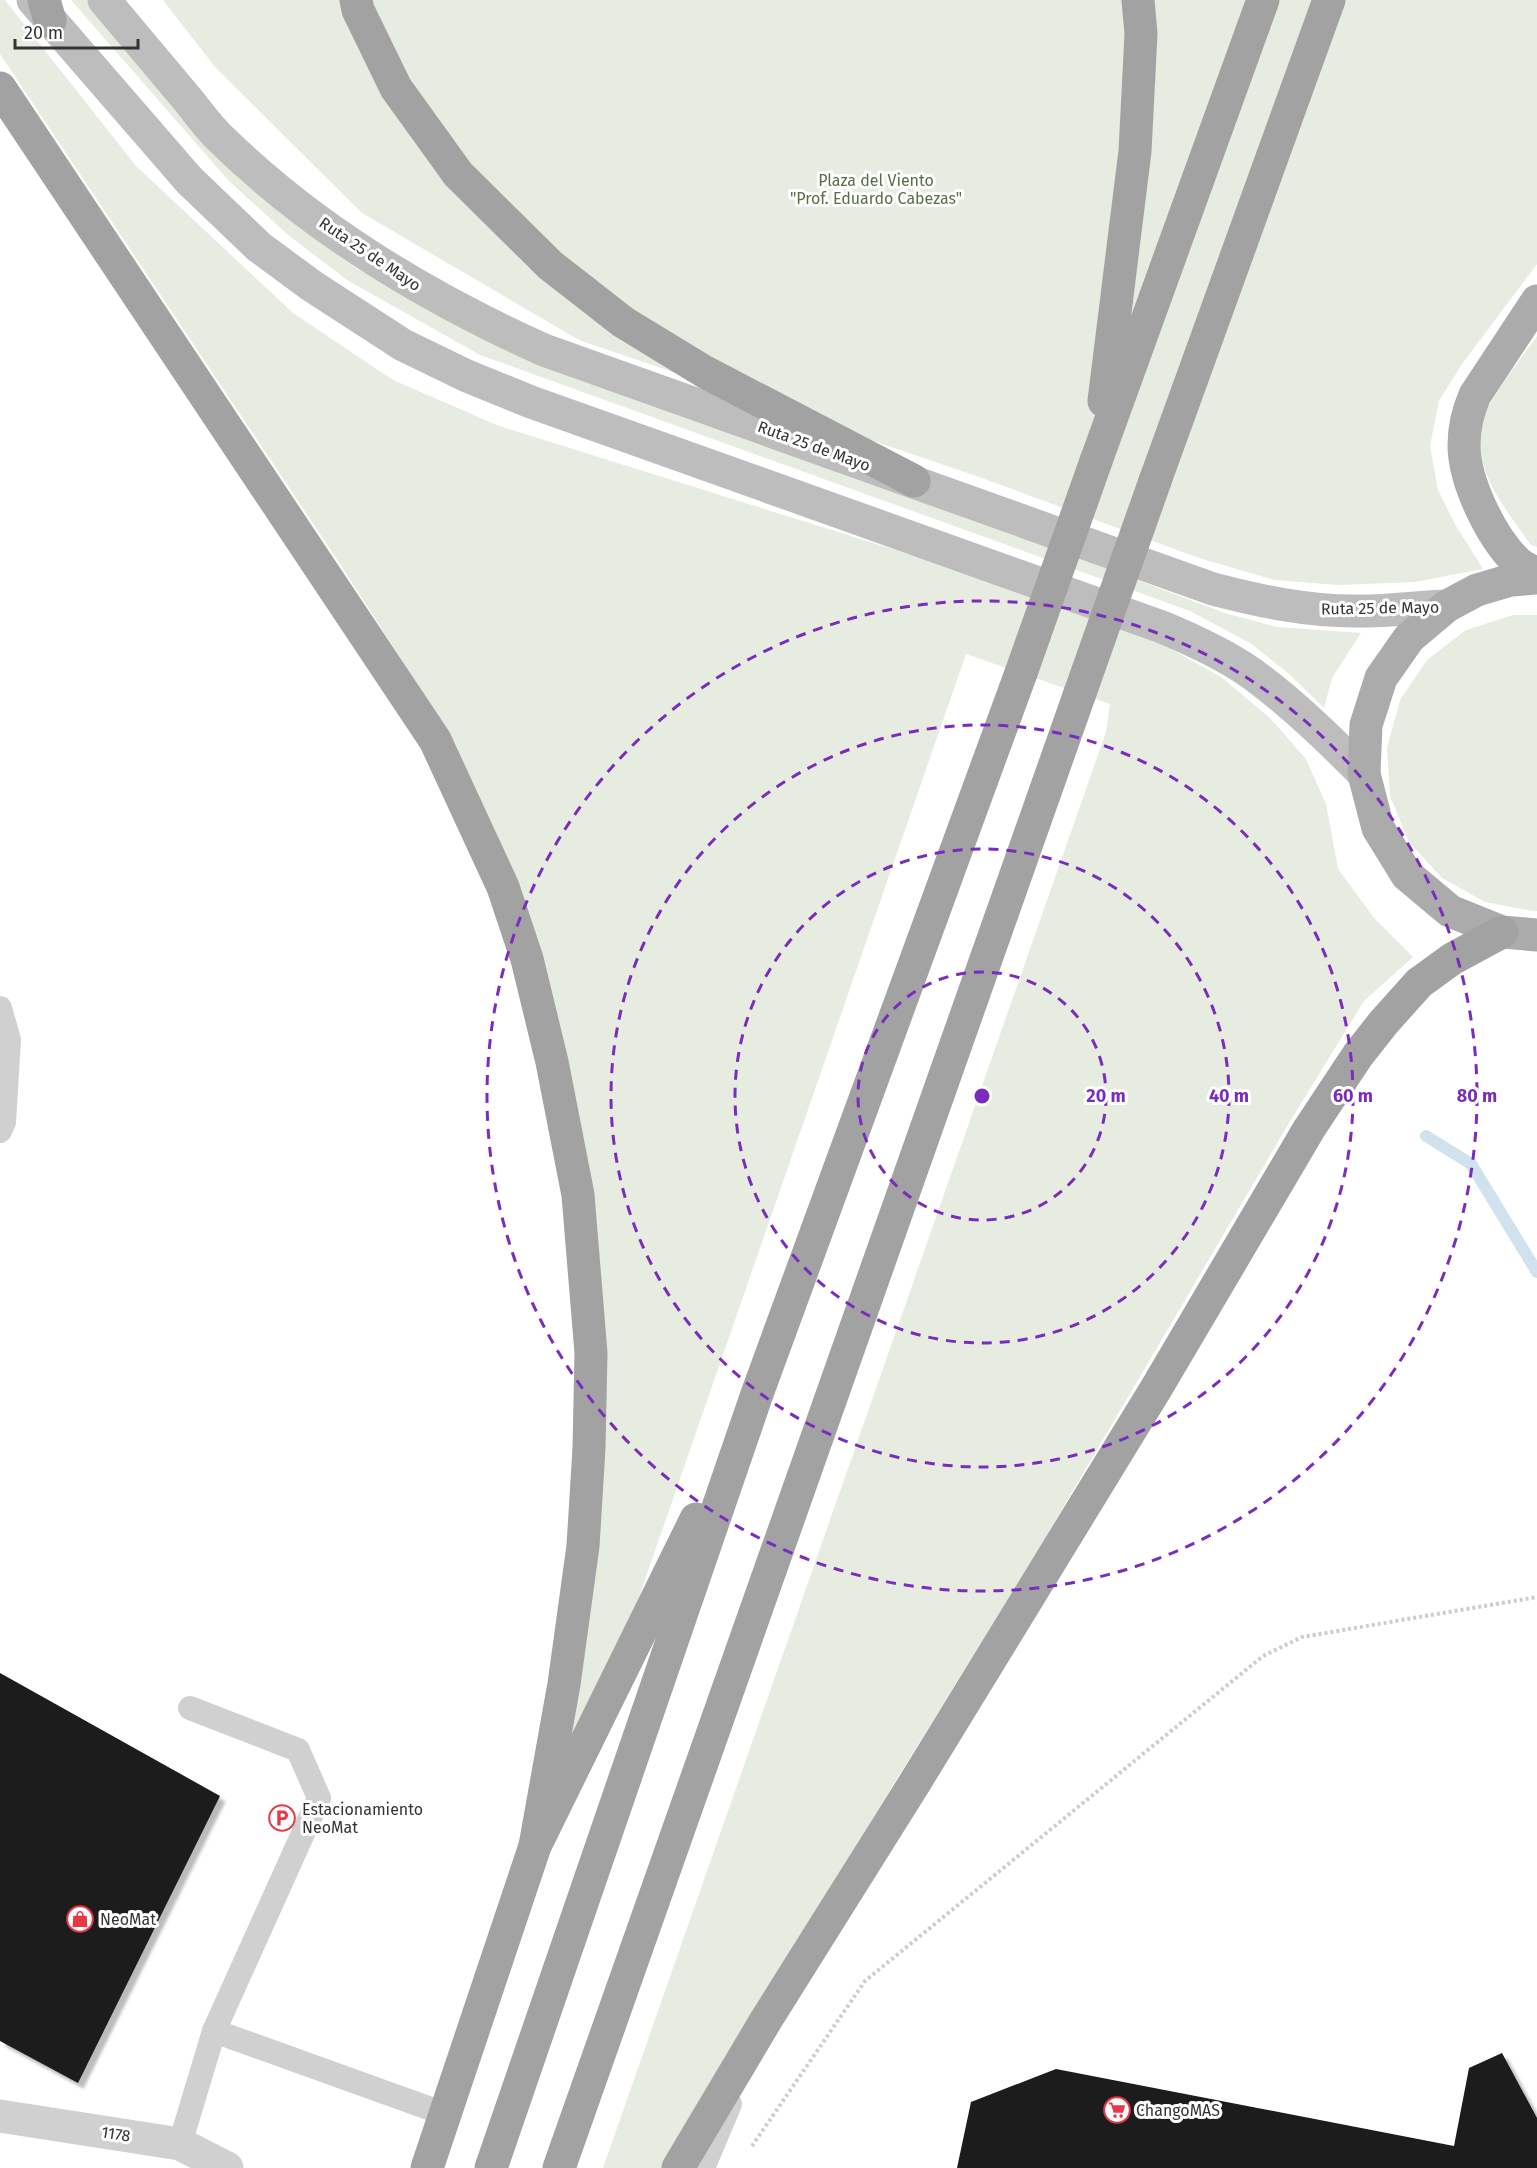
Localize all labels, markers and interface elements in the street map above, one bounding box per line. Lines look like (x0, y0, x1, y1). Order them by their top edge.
scale bar (15, 12, 138, 50)
text: 20 m (24, 22, 63, 44)
park label: Plaza del Viento "Prof. Eduardo Cabezas" (790, 171, 962, 208)
street label: Ruta 25 de Mayo (316, 213, 424, 295)
street label: Ruta 25 de Mayo (755, 417, 873, 475)
street label: Ruta 25 de Mayo (1321, 597, 1439, 619)
text: 20 m (1086, 1085, 1126, 1107)
text: 40 m (1209, 1085, 1249, 1107)
text: 60 m (1333, 1085, 1373, 1107)
text: 80 m (1457, 1085, 1497, 1107)
centre of rings (972, 1086, 992, 1106)
place label: Estacionamiento NeoMat (302, 1800, 423, 1837)
parking icon: Estacionamiento NeoMat (267, 1803, 297, 1833)
shop icon: NeoMat (65, 1904, 95, 1934)
place label: NeoMat (100, 1910, 156, 1929)
supermarket icon: ChangoMAS (1102, 2095, 1132, 2125)
place label: ChangoMAS (1136, 2101, 1220, 2120)
street label: 1178 (100, 2122, 132, 2146)

